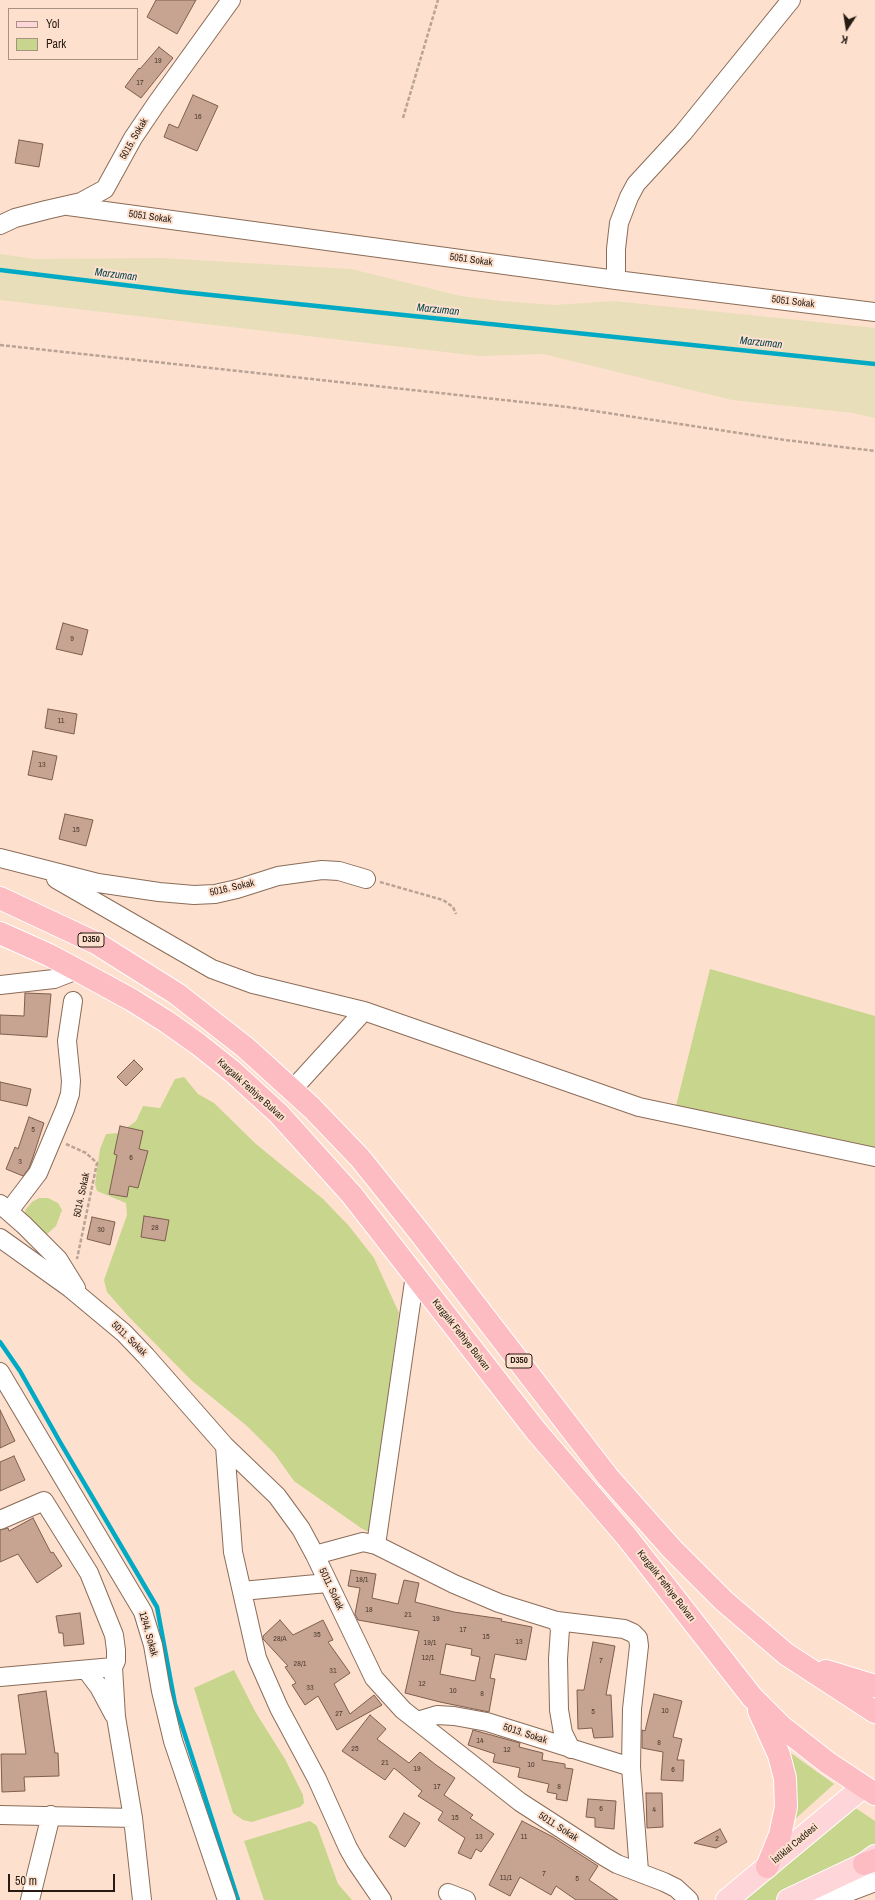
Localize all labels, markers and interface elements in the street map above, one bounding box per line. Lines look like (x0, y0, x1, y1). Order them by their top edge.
legend (8, 8, 138, 60)
north arrow (827, 8, 867, 48)
text: Yol (46, 16, 59, 32)
text: K (840, 32, 849, 47)
text: Park (46, 36, 66, 52)
house number: 19 (154, 56, 162, 66)
house number: 17 (136, 78, 144, 88)
house number: 16 (194, 112, 202, 122)
street label: 5015. Sokak (117, 116, 151, 162)
street label: 5051 Sokak (128, 208, 172, 226)
street label: 5051 Sokak (449, 251, 493, 269)
water label: Marzuman (94, 266, 138, 284)
street label: 5051 Sokak (771, 293, 815, 311)
water label: Marzuman (416, 301, 460, 319)
water label: Marzuman (739, 334, 783, 352)
house number: 9 (70, 634, 74, 644)
house number: 11 (58, 716, 64, 726)
house number: 13 (38, 760, 46, 770)
house number: 15 (72, 825, 80, 835)
street label: 5016. Sokak (208, 877, 256, 899)
road number: D350 (78, 933, 104, 947)
street label: Kargalık Fethiye Bulvarı (215, 1056, 287, 1124)
house number: 5 (31, 1125, 35, 1135)
house number: 6 (129, 1153, 133, 1163)
house number: 3 (18, 1157, 22, 1167)
street label: 5014. Sokak (71, 1171, 93, 1219)
house number: 28 (151, 1223, 159, 1233)
house number: 30 (97, 1225, 105, 1235)
street label: Kargalık Fethiye Bulvarı (429, 1297, 493, 1373)
street label: 5011. Sokak (109, 1319, 149, 1359)
road number: D350 (506, 1354, 532, 1368)
street label: Kargalık Fethiye Bulvarı (634, 1548, 698, 1624)
street label: 5011. Sokak (316, 1566, 346, 1612)
house number: 18/1 (356, 1575, 368, 1585)
house number: 18 (365, 1605, 373, 1615)
street label: 1244. Sokak (136, 1610, 160, 1658)
house number: 21 (404, 1610, 412, 1620)
house number: 19 (432, 1614, 440, 1624)
house number: 17 (459, 1625, 467, 1635)
house number: 35 (313, 1630, 321, 1640)
house number: 15 (482, 1632, 490, 1642)
house number: 28/A (273, 1634, 287, 1644)
house number: 13 (515, 1637, 523, 1647)
house number: 19/1 (424, 1638, 436, 1648)
house number: 12/1 (422, 1653, 434, 1663)
house number: 7 (599, 1656, 603, 1666)
house number: 28/1 (294, 1659, 306, 1669)
house number: 31 (329, 1666, 337, 1676)
house number: 12 (418, 1679, 426, 1689)
house number: 33 (306, 1683, 314, 1693)
house number: 10 (449, 1686, 457, 1696)
house number: 8 (480, 1689, 484, 1699)
house number: 10 (661, 1706, 669, 1716)
house number: 5 (591, 1707, 595, 1717)
house number: 27 (335, 1709, 343, 1719)
street label: 5013. Sokak (501, 1721, 549, 1747)
house number: 14 (476, 1736, 484, 1746)
house number: 8 (657, 1738, 661, 1748)
house number: 25 (351, 1744, 359, 1754)
house number: 12 (503, 1745, 511, 1755)
house number: 21 (381, 1758, 389, 1768)
house number: 10 (527, 1760, 535, 1770)
house number: 19 (413, 1764, 421, 1774)
house number: 6 (671, 1765, 675, 1775)
house number: 17 (433, 1782, 441, 1792)
house number: 8 (557, 1782, 561, 1792)
house number: 6 (599, 1804, 603, 1814)
house number: 4 (652, 1805, 656, 1815)
street label: 5011. Sokak (536, 1810, 580, 1844)
house number: 15 (451, 1813, 459, 1823)
street label: İstiklal Caddesi (770, 1821, 820, 1867)
house number: 13 (475, 1832, 483, 1842)
house number: 11 (521, 1832, 527, 1842)
house number: 2 (715, 1834, 719, 1844)
scale bar (10, 1866, 117, 1892)
house number: 7 (542, 1869, 546, 1879)
text: 50 m (15, 1873, 37, 1889)
house number: 11/1 (500, 1873, 512, 1883)
house number: 5 (575, 1874, 579, 1884)

